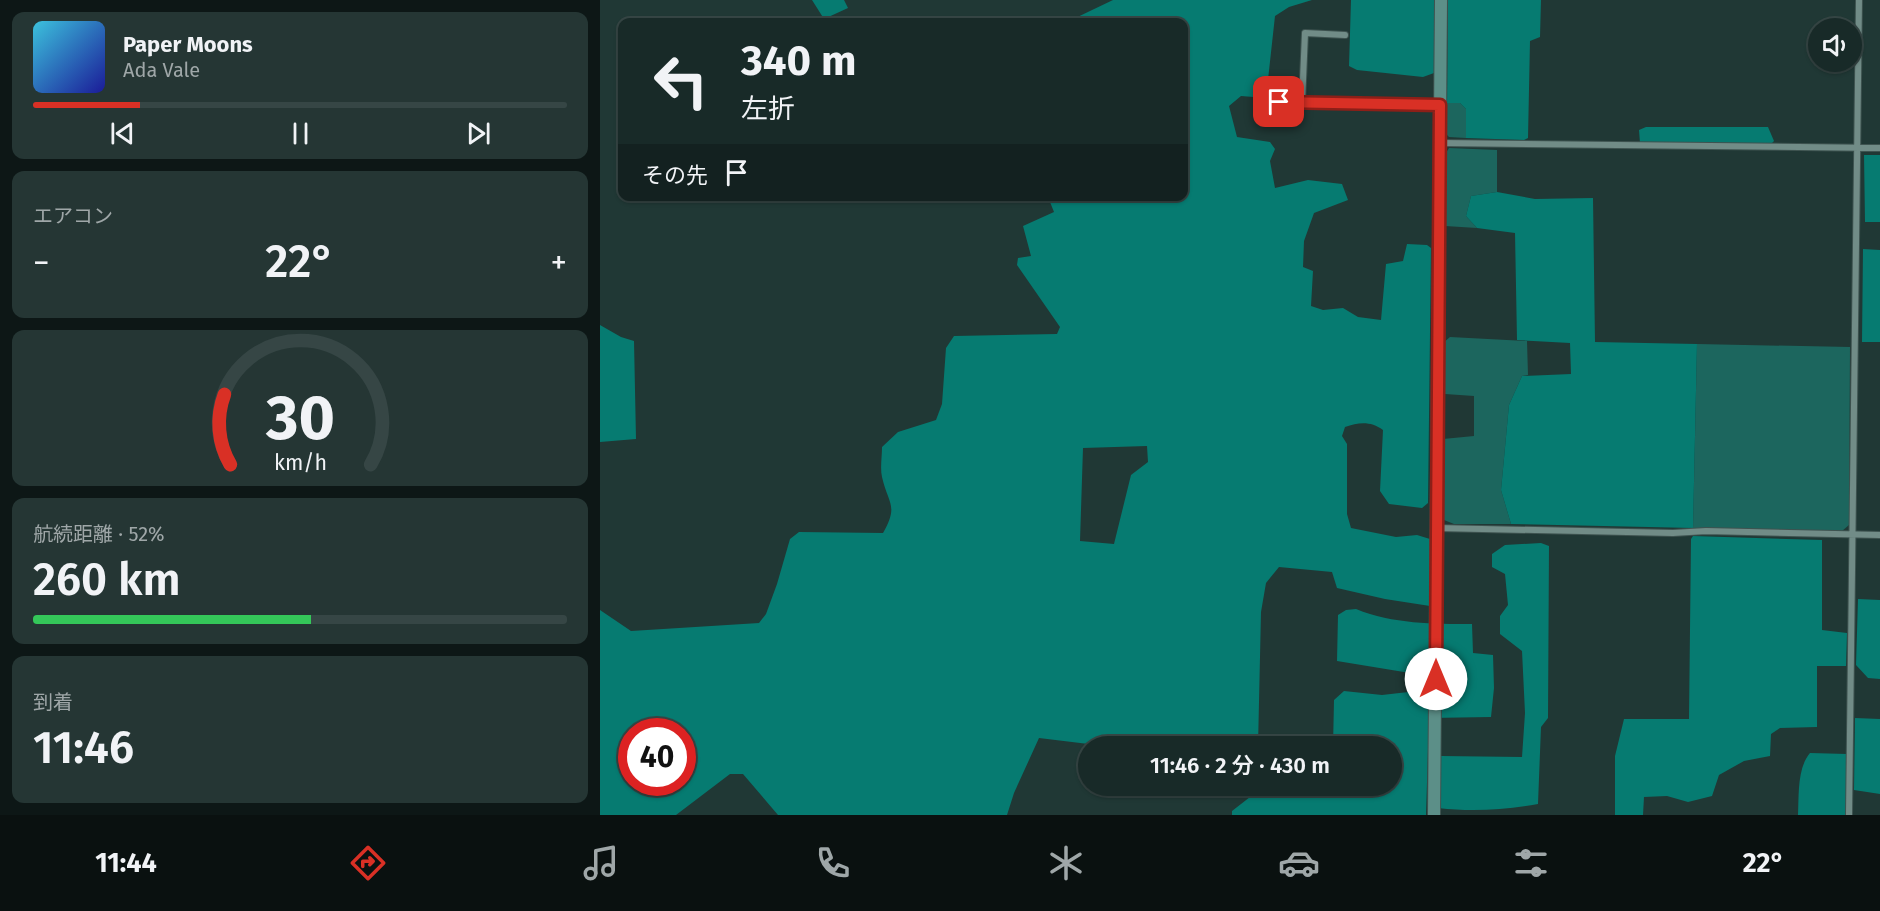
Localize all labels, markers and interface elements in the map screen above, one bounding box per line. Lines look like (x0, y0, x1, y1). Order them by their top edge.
map controls (1808, 18, 1862, 72)
button: sound (1808, 18, 1862, 72)
text: Paper Moons (123, 31, 253, 58)
text: 340 m (741, 36, 857, 86)
icon: left (642, 42, 720, 120)
text: Ada Vale (123, 58, 200, 82)
pin (1253, 76, 1304, 127)
icon: arrive (1262, 85, 1295, 118)
text: 左折 (741, 93, 795, 125)
icon: previous (106, 117, 139, 150)
icon: pause (284, 117, 317, 150)
icon: next (462, 117, 495, 150)
icon: arrive (720, 156, 753, 189)
text: その先 (642, 162, 708, 189)
text: エアコン (33, 204, 113, 228)
text: 22° (265, 235, 335, 289)
text: − (33, 243, 50, 283)
text: + (551, 243, 567, 283)
text: 30 (265, 381, 334, 456)
text: km/h (273, 450, 327, 476)
text: 航続距離 · 52% (33, 522, 165, 546)
text: 260 km (33, 553, 181, 607)
position arrow (1404, 647, 1468, 711)
text: 到着 (33, 690, 73, 714)
speed limit sign: 40 (618, 718, 696, 796)
text: 11:46 (33, 721, 134, 775)
text: 11:46 · 2 分 · 430 m (1150, 752, 1330, 779)
icon: directions (347, 842, 389, 884)
icon: music (580, 842, 622, 884)
icon: phone (812, 842, 854, 884)
icon: climate (1045, 842, 1087, 884)
icon: car (1278, 842, 1320, 884)
icon: filters (1510, 842, 1552, 884)
text: 11:44 (95, 847, 157, 879)
text: 22° (1743, 847, 1785, 879)

